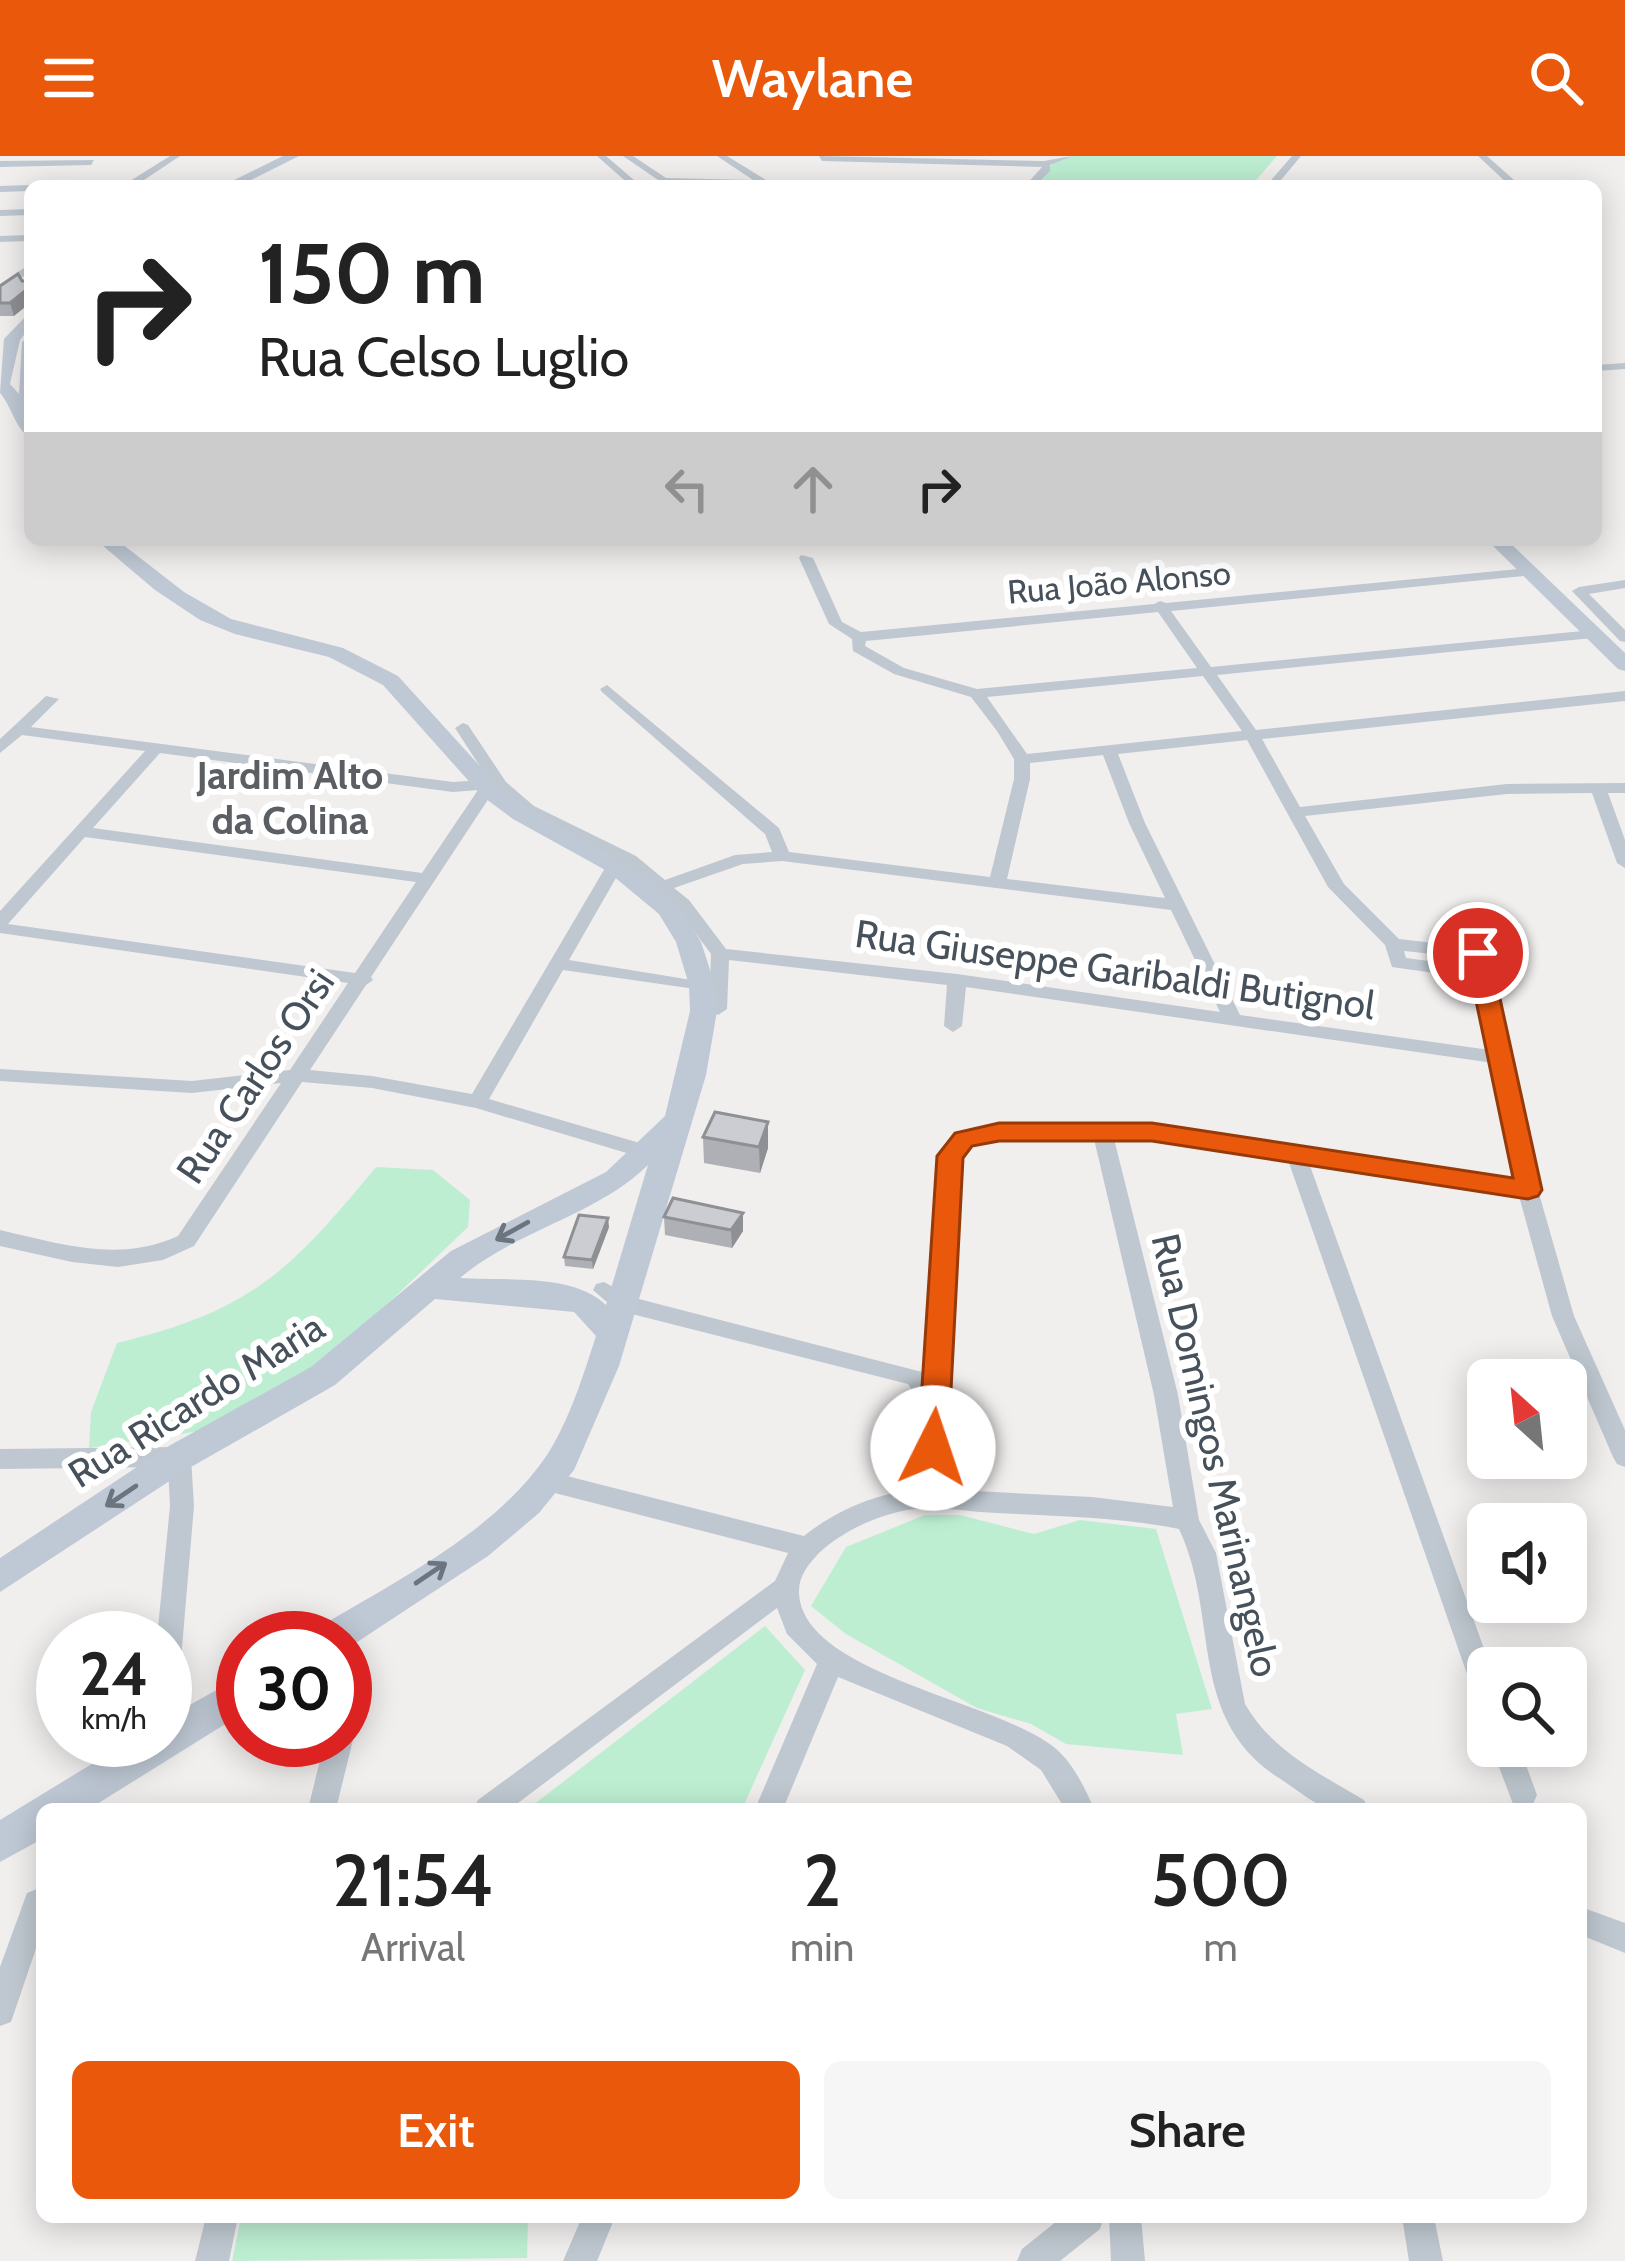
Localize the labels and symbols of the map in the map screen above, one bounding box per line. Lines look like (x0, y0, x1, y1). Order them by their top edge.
street label: Rua João Alonso (1006, 552, 1232, 612)
district label: Jardim Alto da Colina (196, 751, 383, 844)
pin (1427, 902, 1529, 1004)
street label: Rua Giuseppe Garibaldi Butignol (852, 909, 1378, 1029)
street label: Rua Carlos Orsi (166, 960, 344, 1192)
one-way arrow (495, 1220, 530, 1243)
street label: Rua Domingos Marinangelo (1142, 1229, 1290, 1681)
street label: Rua Ricardo Maria (59, 1302, 333, 1498)
north arrow (1467, 1359, 1587, 1479)
position arrow (870, 1385, 996, 1511)
one-way arrow (104, 1483, 138, 1508)
one-way arrow (414, 1560, 448, 1585)
speed limit sign: 30 (216, 1611, 372, 1767)

